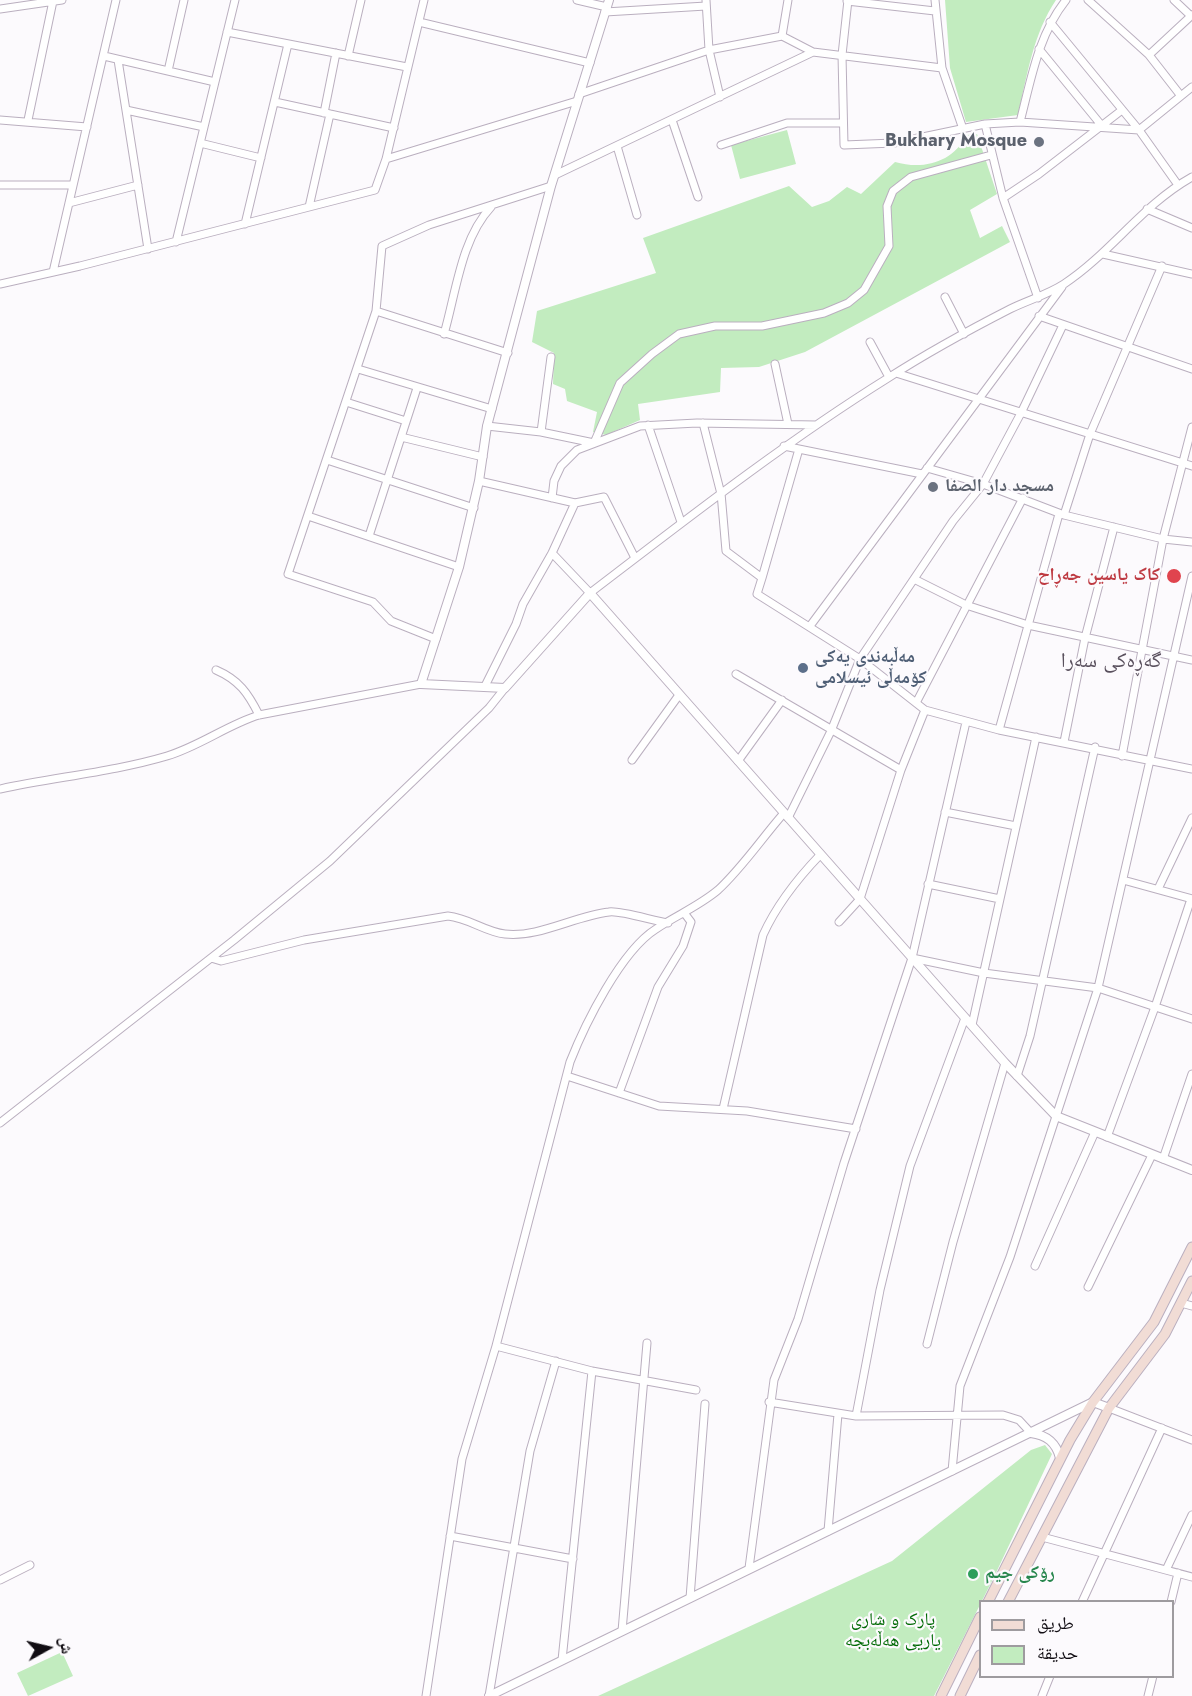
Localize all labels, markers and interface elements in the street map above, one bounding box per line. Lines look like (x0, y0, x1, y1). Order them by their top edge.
place label: Bukhary Mosque (885, 131, 1027, 153)
marker: Bukhary Mosque (1032, 135, 1046, 149)
place label: مسجد دار الصفا (945, 476, 1054, 498)
marker: مسجد دار الصفا (926, 480, 940, 494)
place label: کاک یاسین جەڕاح (1038, 565, 1160, 587)
marker: کاک یاسین جەڕاح (1165, 567, 1183, 585)
place label: مەڵبەندی یەکی کۆمەڵی ئیسلامی (815, 647, 927, 690)
district label: گەڕەکی سەرا (1061, 649, 1161, 675)
marker: مەڵبەندی یەکی کۆمەڵی ئیسلامی (796, 661, 810, 675)
place label: رۆکی جیم (985, 1563, 1055, 1585)
marker: رۆکی جیم (966, 1567, 980, 1581)
legend (979, 1600, 1174, 1678)
park label: پارک و شاری یاریی ھەڵەبجە (845, 1610, 941, 1652)
text: طريق (1037, 1610, 1074, 1636)
north arrow (18, 1618, 78, 1678)
text: ش (54, 1635, 79, 1655)
text: حديقة (1037, 1640, 1078, 1666)

